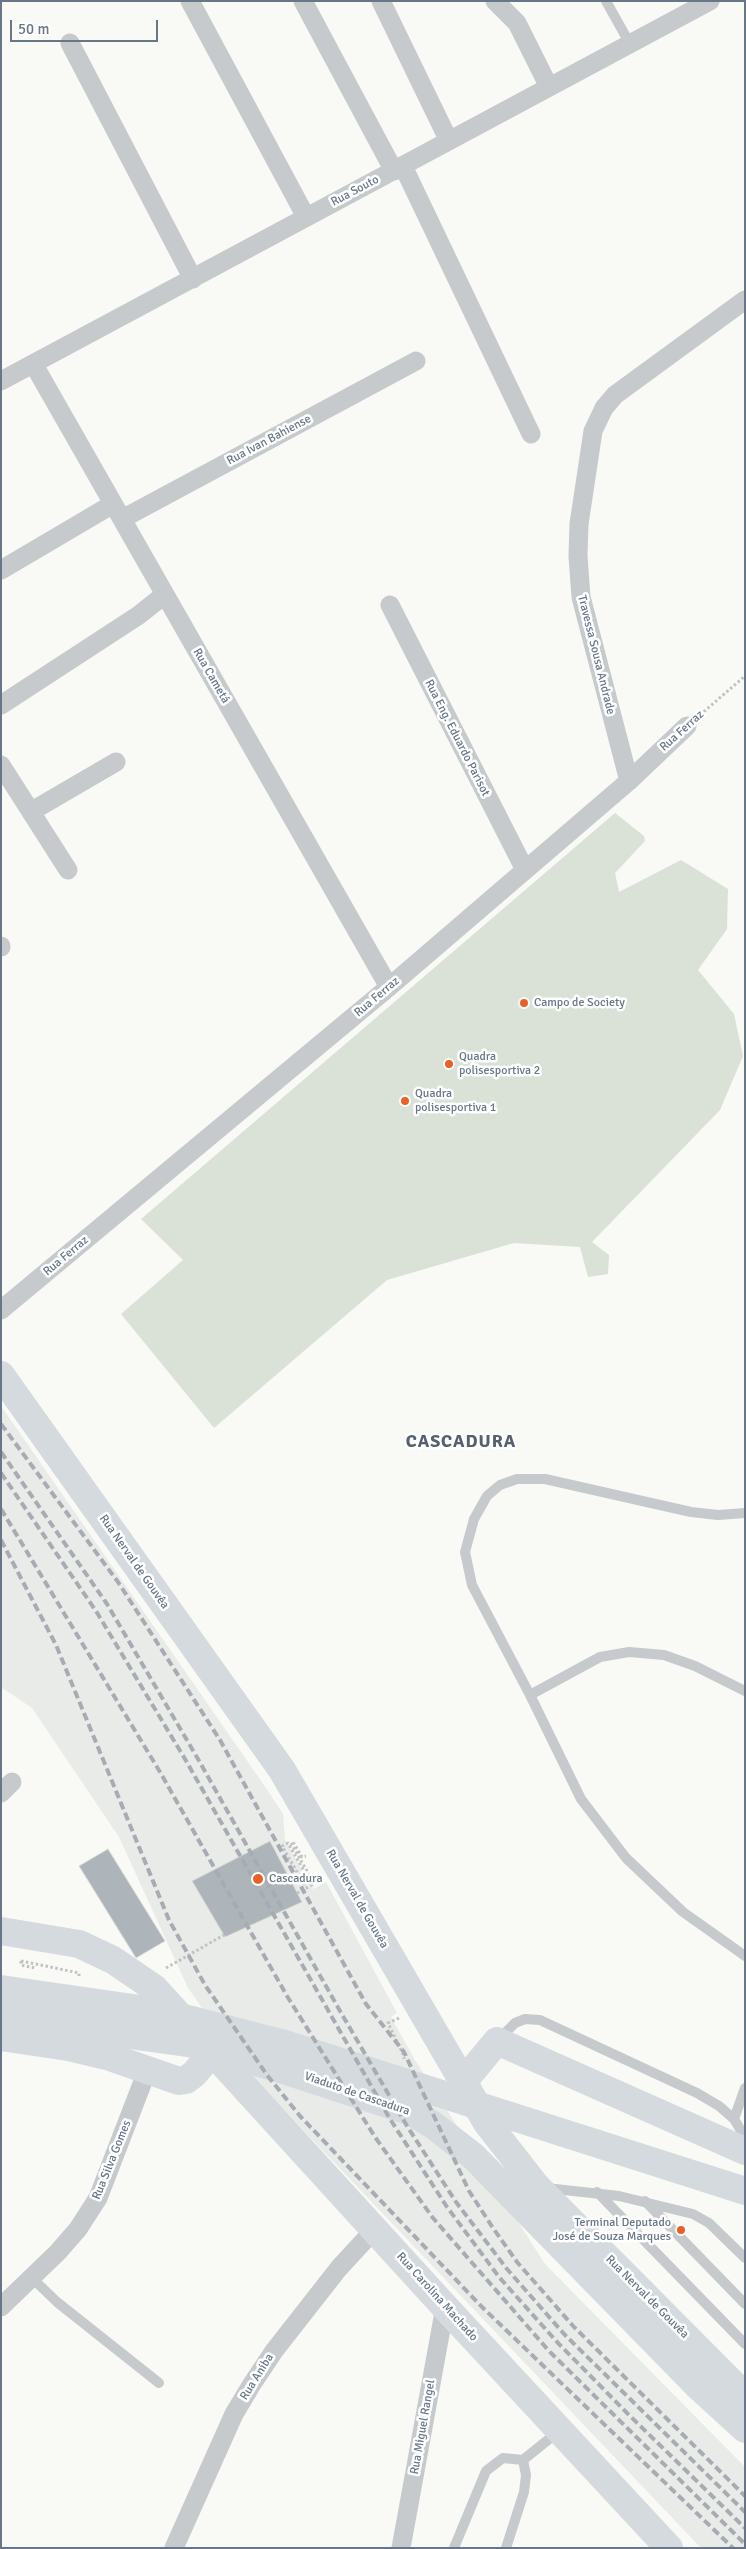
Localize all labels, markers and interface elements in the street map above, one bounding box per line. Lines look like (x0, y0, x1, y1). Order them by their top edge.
scale bar (12, 10, 160, 42)
text: 50 m (18, 20, 49, 38)
street label: Rua Souto (329, 172, 381, 210)
street label: Rua Ivan Bahiense (224, 412, 314, 468)
street label: Travessa Sousa Andrade (574, 594, 618, 716)
street label: Rua Cametá (189, 646, 233, 706)
street label: Rua Eng. Eduardo Parisot (421, 677, 493, 799)
street label: Rua Ferraz (657, 707, 707, 755)
street label: Rua Ferraz (352, 974, 402, 1020)
place label: Campo de Society (534, 996, 625, 1010)
marker: Campo de Society (518, 997, 530, 1009)
place label: Quadra polisesportiva 2 (459, 1050, 540, 1078)
marker: Quadra polisesportiva 2 (443, 1058, 455, 1070)
place label: Quadra polisesportiva 1 (415, 1087, 496, 1115)
marker: Quadra polisesportiva 1 (399, 1095, 411, 1107)
street label: Rua Ferraz (41, 1233, 91, 1279)
district label: CASCADURA (405, 1431, 517, 1453)
street label: Rua Nerval de Gouvêa (96, 1512, 172, 1612)
street label: Rua Nerval de Gouvêa (323, 1847, 391, 1951)
marker: Cascadura (251, 1872, 265, 1886)
place label: Cascadura (269, 1872, 323, 1886)
street label: Viaduto de Cascadura (302, 2069, 412, 2119)
street label: Rua Silva Gomes (89, 2118, 135, 2202)
place label: Terminal Deputado José de Souza Marques (553, 2216, 671, 2244)
marker: Terminal Deputado José de Souza Marques (675, 2224, 687, 2236)
street label: Rua Carolina Machado (393, 2250, 481, 2344)
street label: Rua Nerval de Gouvêa (602, 2252, 692, 2342)
street label: Rua Aniba (237, 2351, 277, 2403)
street label: Rua Miguel Rangel (408, 2379, 438, 2475)

